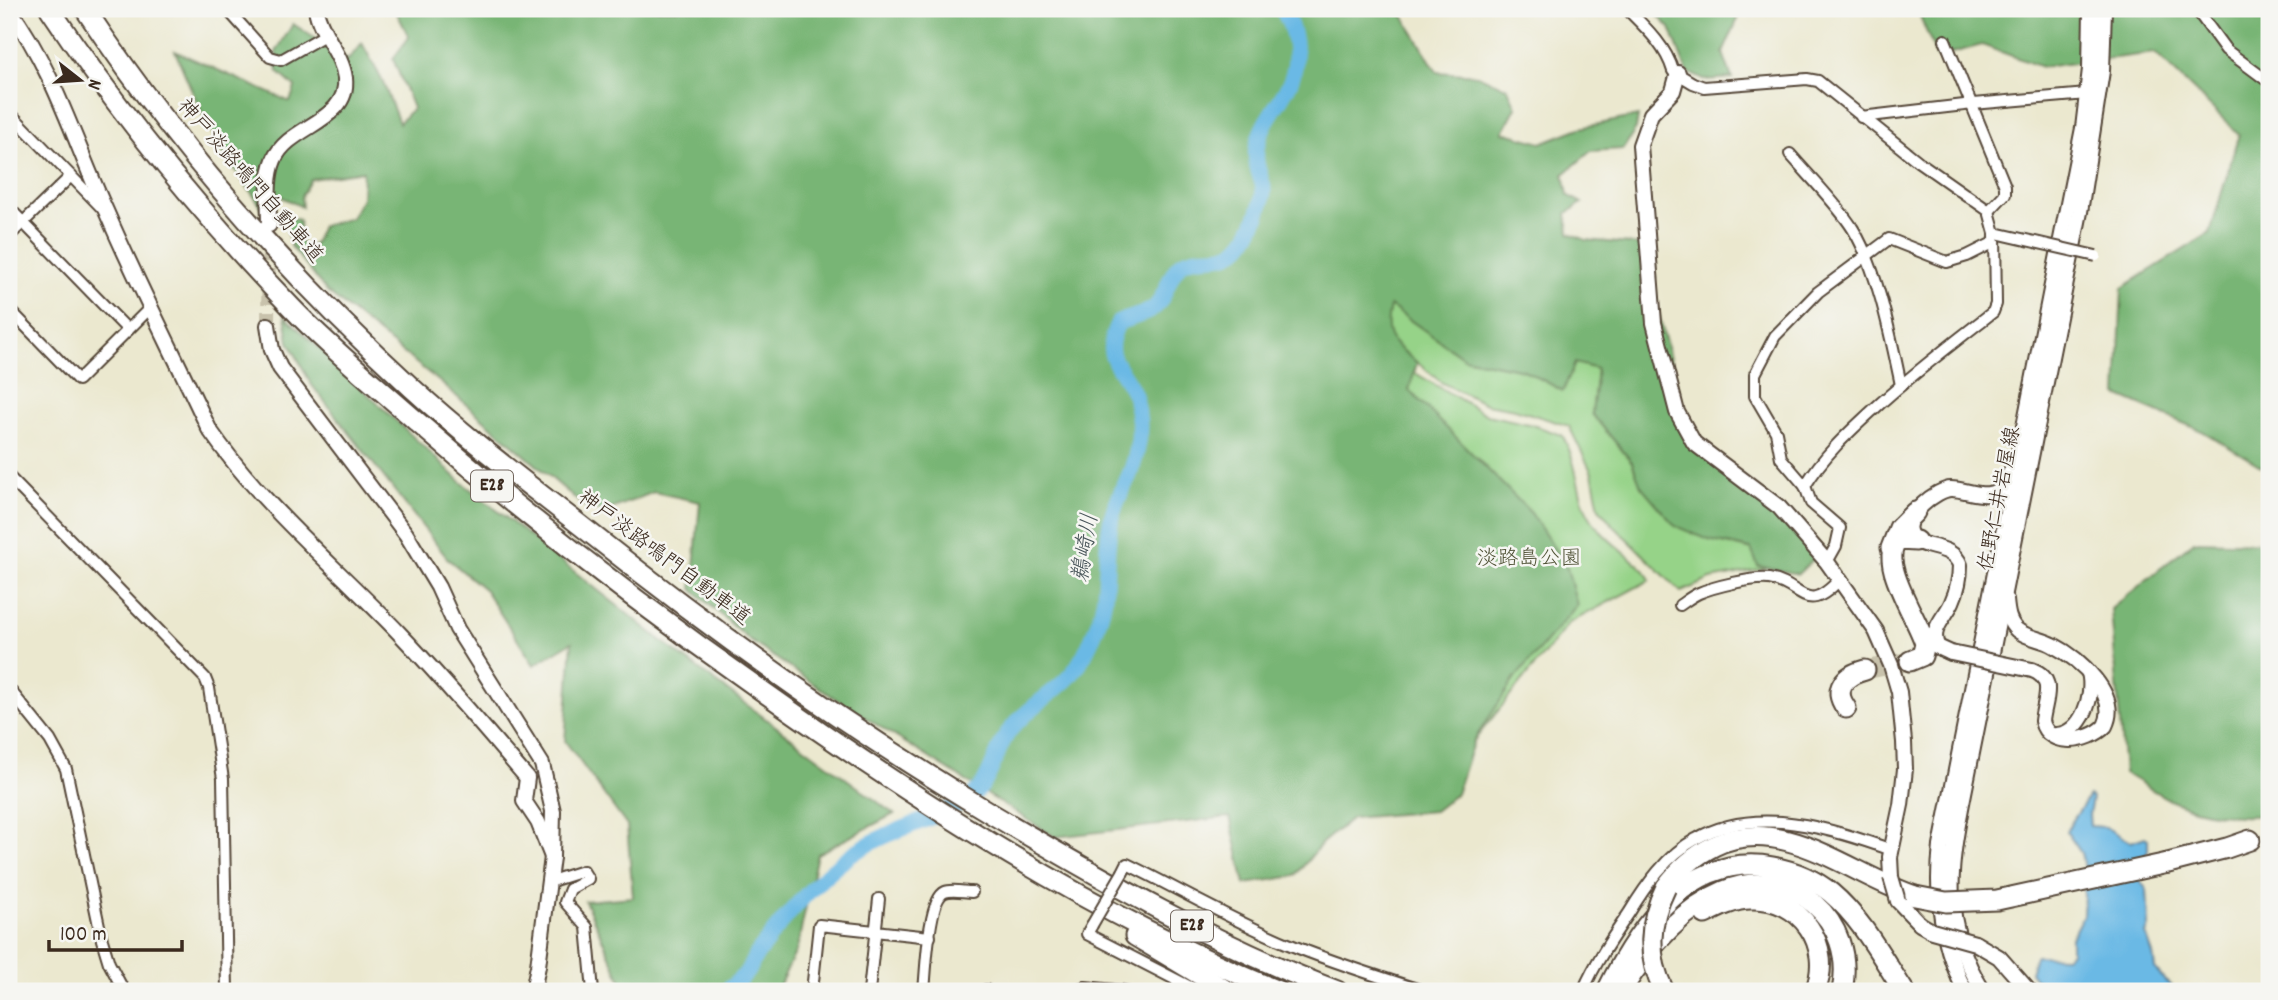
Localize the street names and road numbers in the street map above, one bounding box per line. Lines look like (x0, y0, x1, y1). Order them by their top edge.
street label: 神戸淡路鳴門自動車道 (169, 93, 329, 271)
street label: 佐野仁井岩屋線 (1972, 424, 2030, 574)
road number: E28 (471, 471, 513, 502)
street label: 神戸淡路鳴門自動車道 (570, 484, 756, 634)
road number: E28 (1171, 910, 1213, 942)

